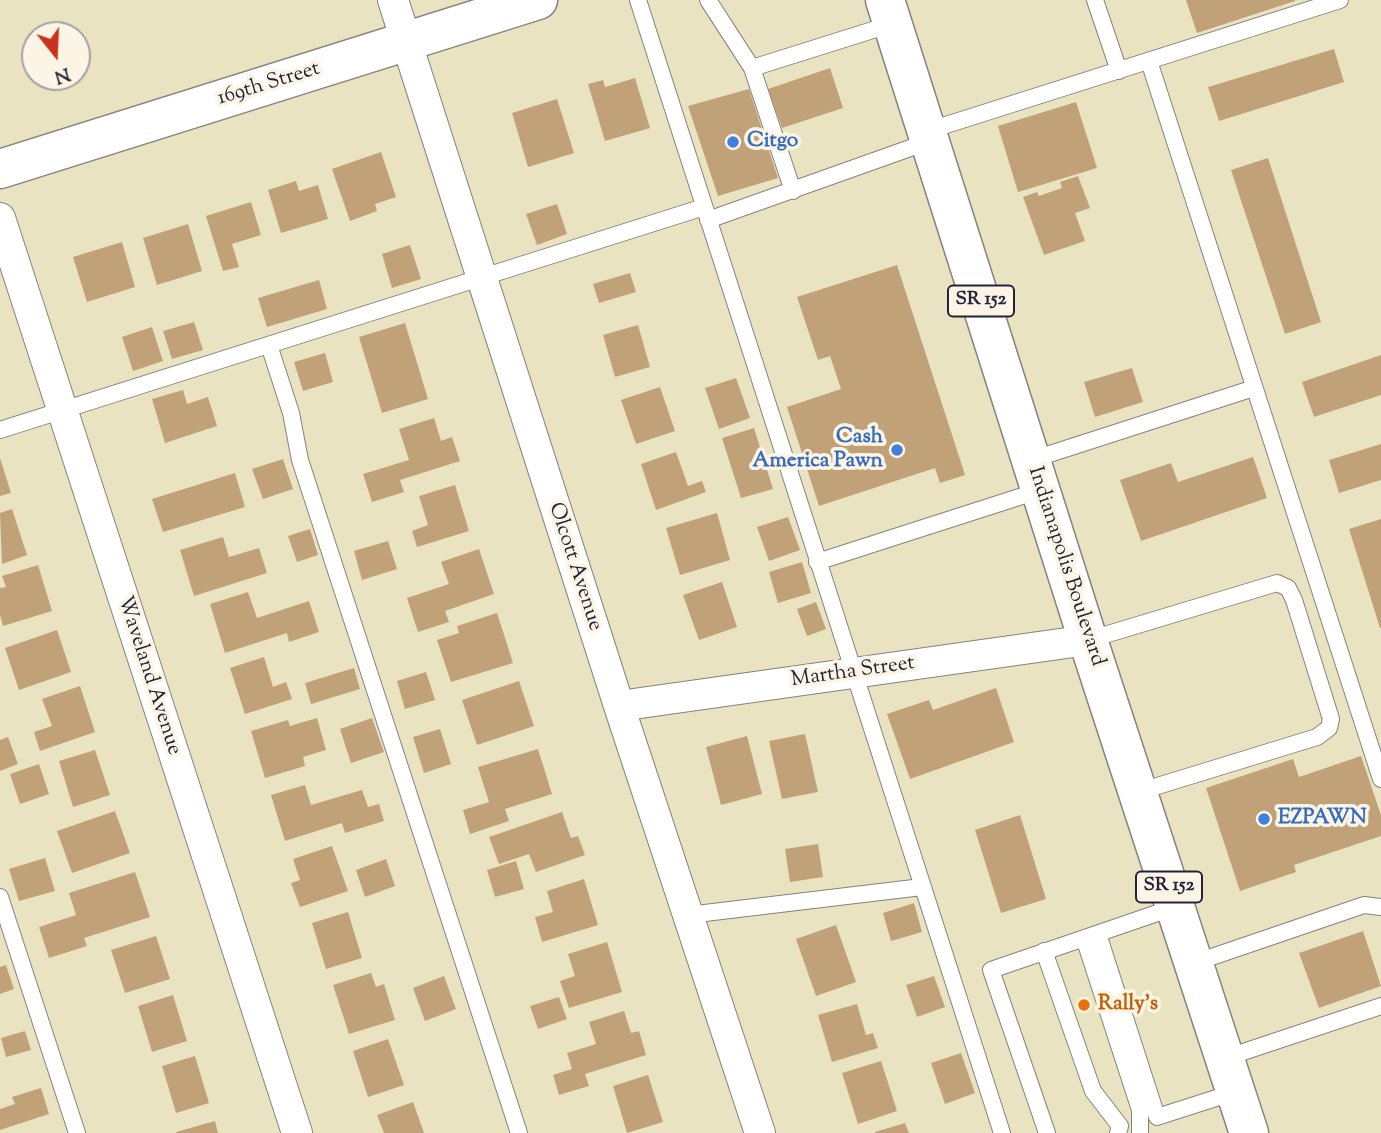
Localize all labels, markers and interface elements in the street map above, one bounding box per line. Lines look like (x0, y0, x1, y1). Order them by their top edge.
north arrow (21, 21, 91, 91)
street label: 169th Street (215, 57, 323, 113)
text: N (51, 59, 73, 90)
place label: Citgo (747, 129, 798, 155)
marker: Citgo (725, 134, 741, 150)
road number: SR 152 (948, 286, 1014, 316)
place label: Cash America Pawn (753, 425, 883, 475)
marker: Cash America Pawn (889, 442, 905, 458)
street label: Indianapolis Boulevard (1021, 464, 1109, 670)
street label: Olcott Avenue (541, 500, 607, 634)
street label: Waveland Avenue (110, 593, 186, 759)
street label: Martha Street (790, 652, 916, 694)
place label: EZPAWN (1278, 806, 1367, 832)
marker: EZPAWN (1256, 811, 1272, 827)
road number: SR 152 (1136, 872, 1202, 902)
place label: Rally's (1098, 992, 1158, 1018)
marker: Rally's (1076, 997, 1092, 1013)

